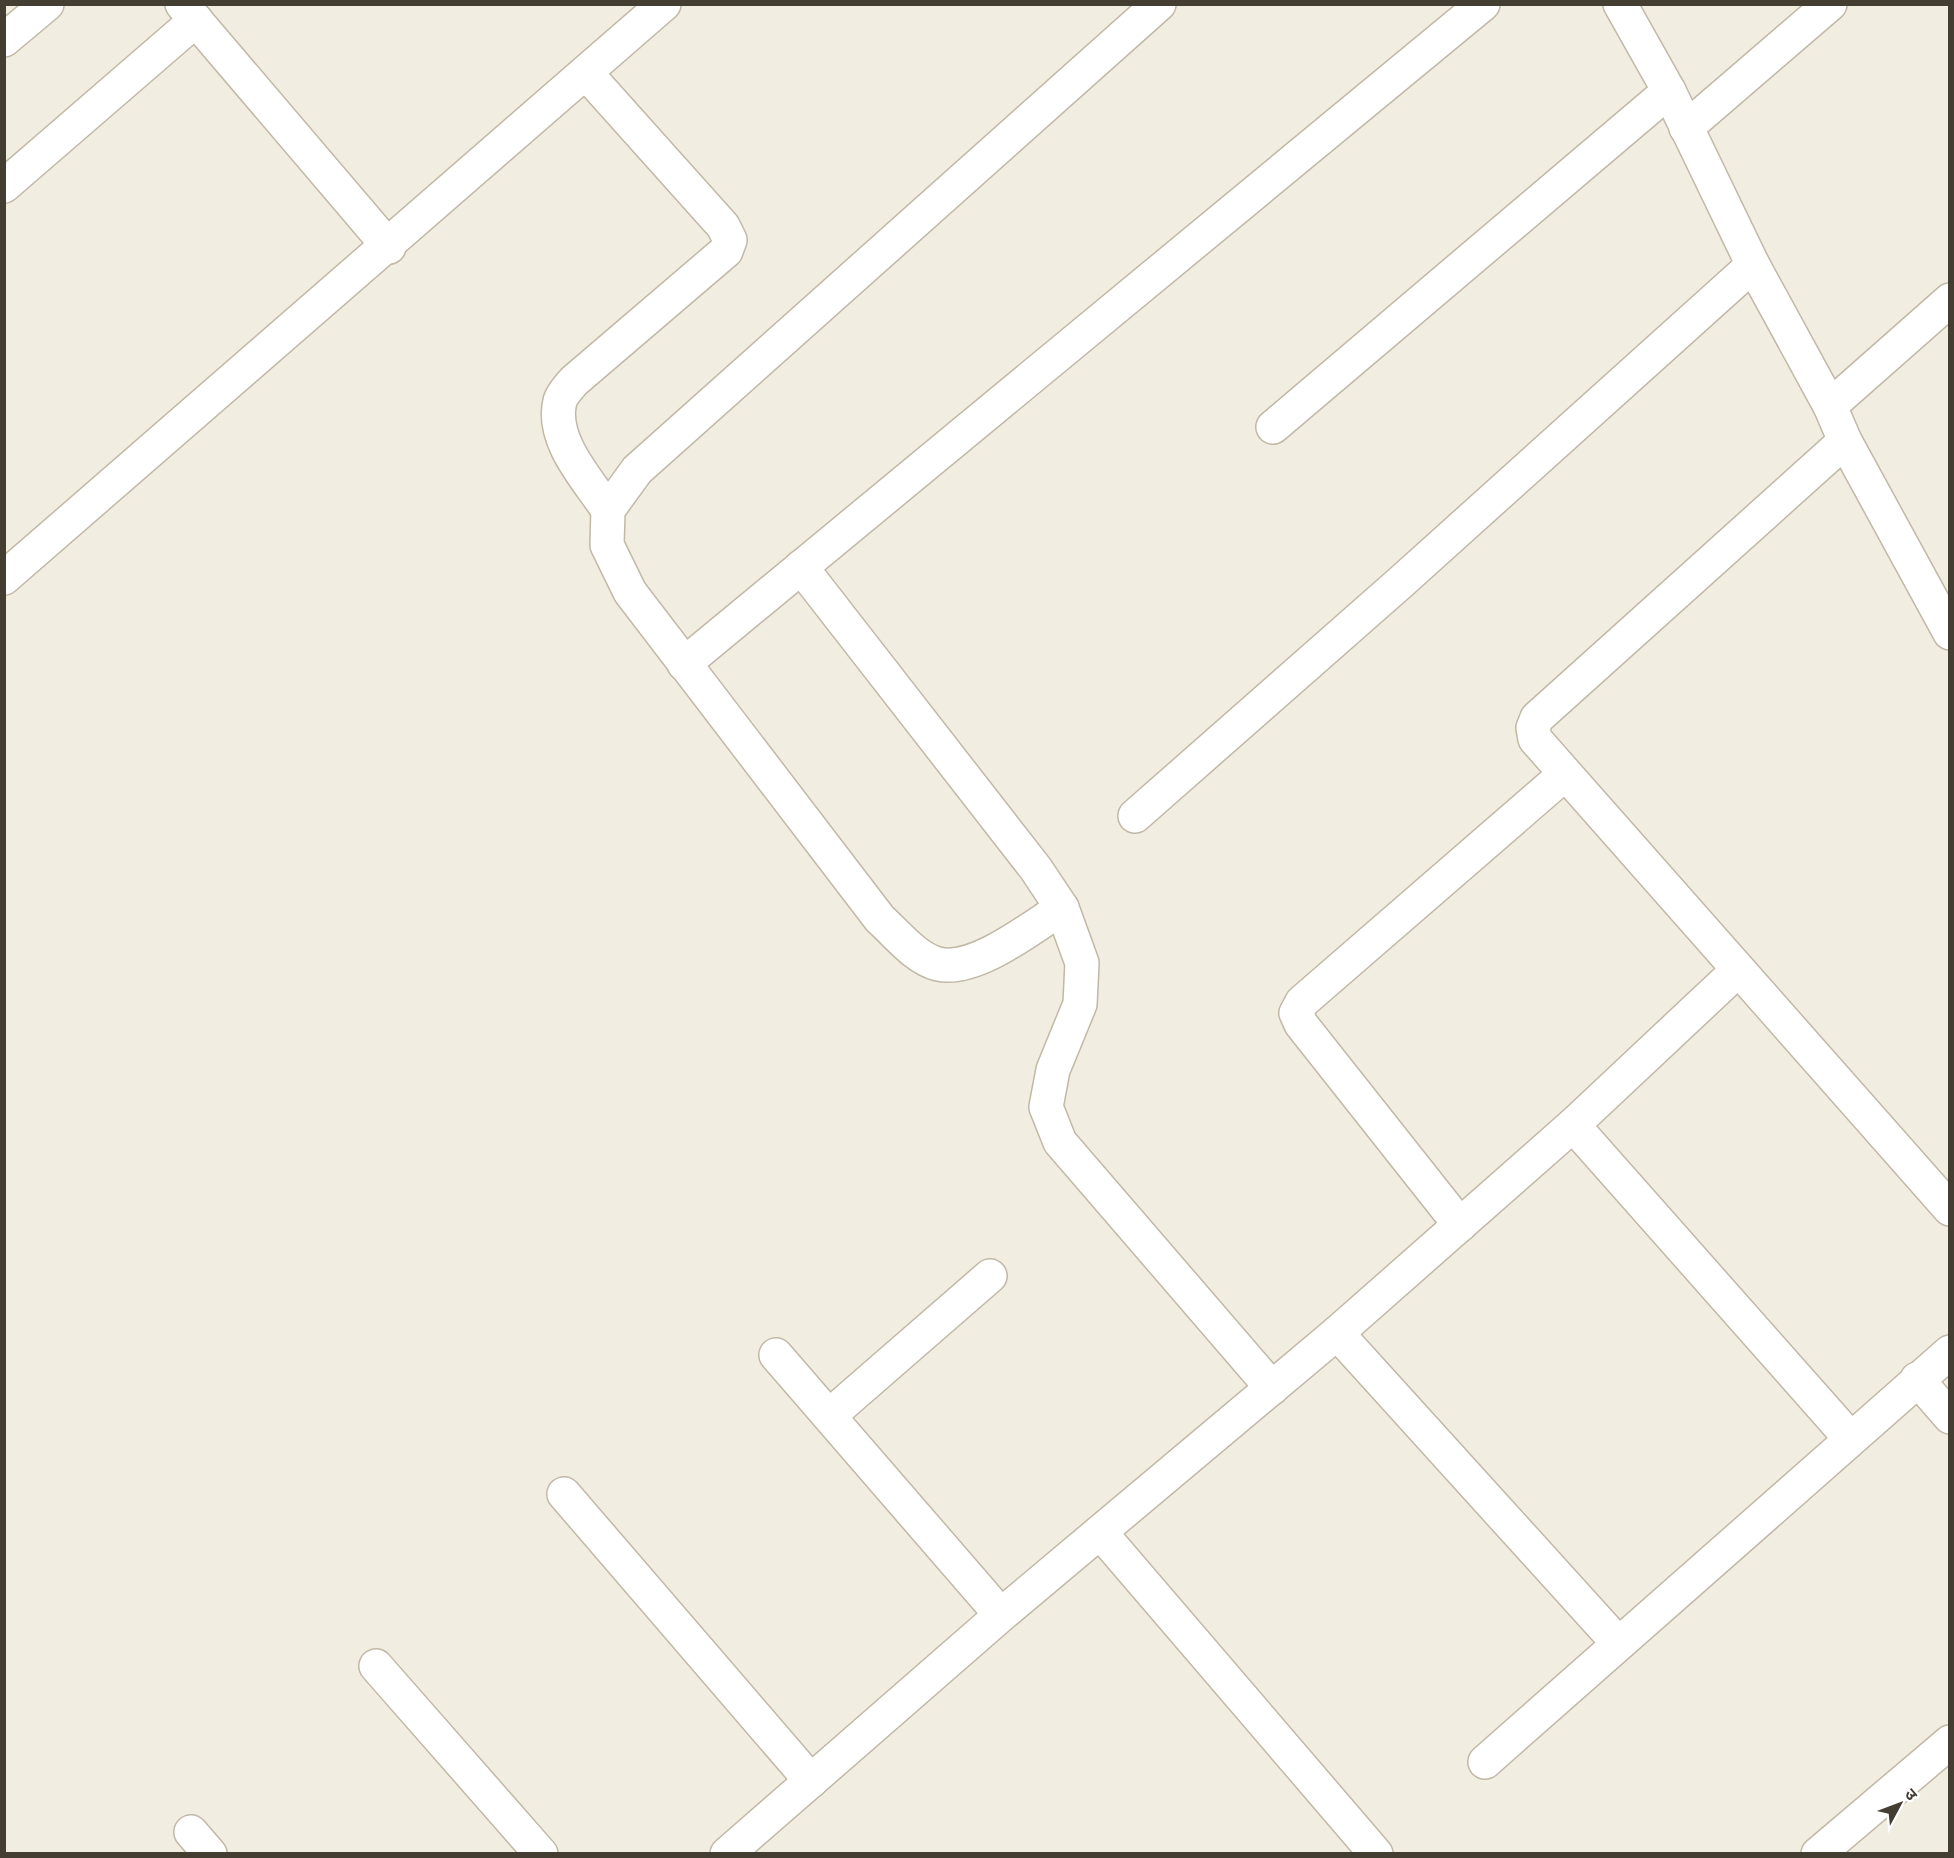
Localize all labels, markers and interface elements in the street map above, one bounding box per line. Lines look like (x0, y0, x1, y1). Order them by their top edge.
north arrow (1870, 1774, 1930, 1834)
text: उ (1901, 1784, 1922, 1804)

